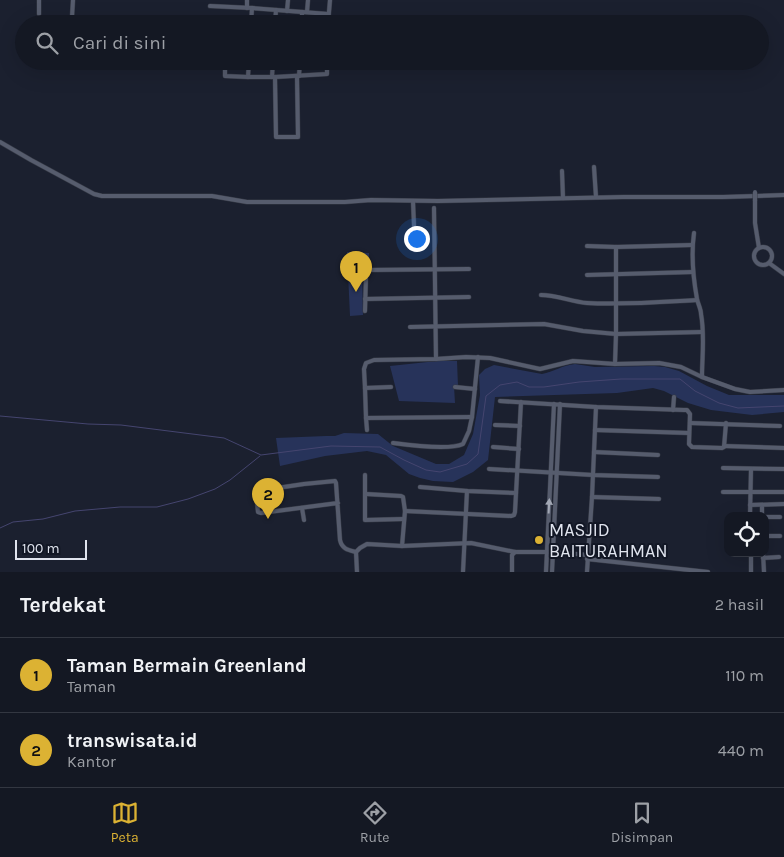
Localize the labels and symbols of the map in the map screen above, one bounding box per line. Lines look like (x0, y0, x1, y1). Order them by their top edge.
your location (404, 226, 430, 252)
pin: 1 (340, 251, 372, 292)
pin: 2 (252, 478, 284, 519)
one-way arrow (545, 498, 553, 514)
place label: MASJID BAITURAHMAN (549, 519, 668, 562)
marker: MASJID BAITURAHMAN (533, 534, 545, 546)
scale bar (15, 537, 88, 560)

